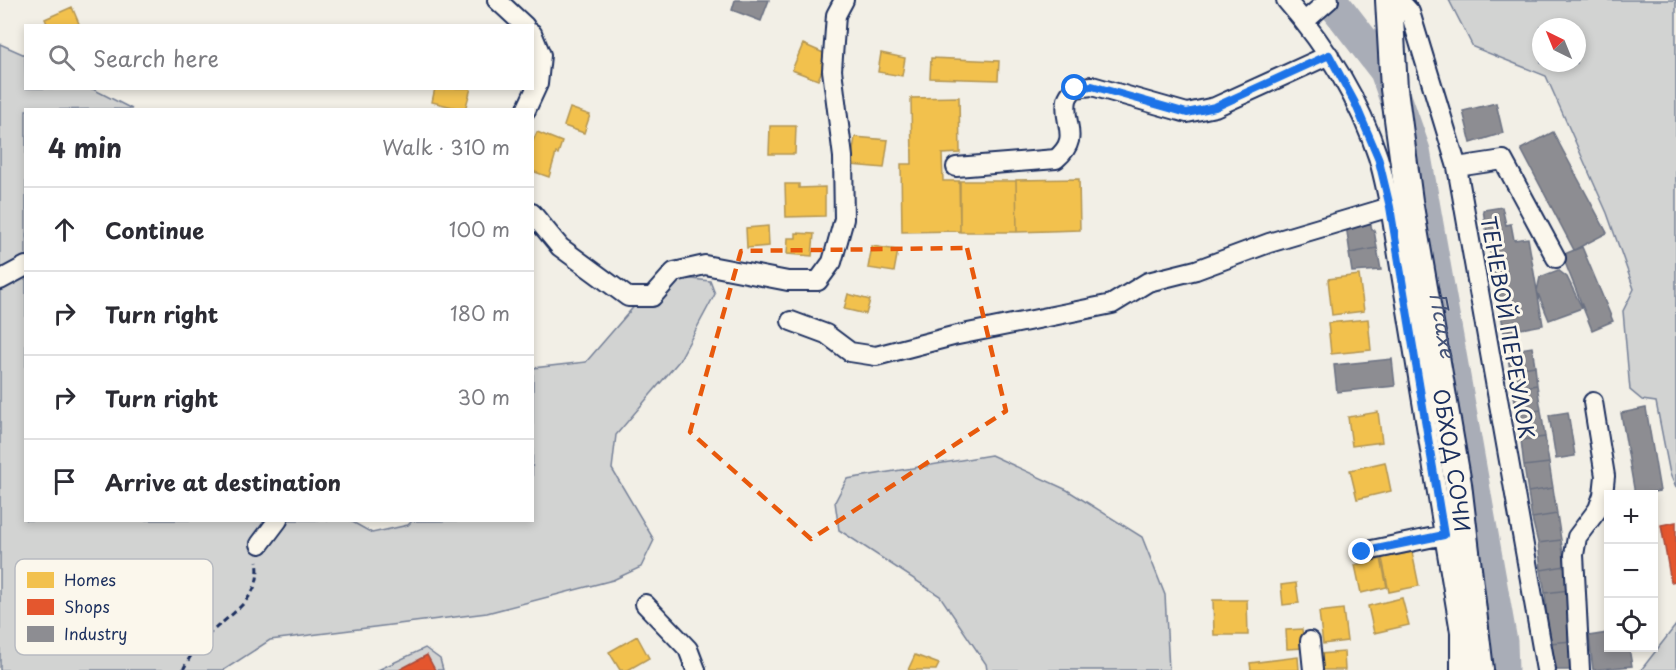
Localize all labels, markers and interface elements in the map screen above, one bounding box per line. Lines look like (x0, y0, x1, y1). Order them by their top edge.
north arrow (1532, 18, 1586, 72)
search box (24, 24, 534, 90)
icon: search (45, 41, 78, 74)
text: Search here (93, 41, 219, 74)
route start (1061, 74, 1087, 100)
text: 4 min (48, 128, 122, 167)
text: Walk · 310 m (382, 132, 510, 162)
icon: ahead (48, 213, 81, 246)
text: Continue (105, 213, 204, 246)
street label: ТЕНЕВОЙ ПЕРЕУЛОК (1474, 213, 1544, 441)
text: 100 m (449, 214, 510, 244)
water label: Псахе (1423, 289, 1467, 361)
icon: right (48, 297, 81, 330)
text: Turn right (105, 297, 218, 330)
text: 180 m (450, 298, 510, 328)
icon: right (48, 381, 81, 414)
text: Turn right (105, 381, 218, 414)
text: 30 m (457, 382, 510, 412)
street label: ОБХОД СОЧИ (1426, 386, 1480, 534)
icon: arrive (48, 465, 81, 498)
text: Arrive at destination (105, 465, 341, 498)
map controls (1604, 490, 1658, 652)
button: + (1604, 490, 1658, 544)
route end (1348, 538, 1374, 564)
button: − (1604, 544, 1658, 598)
legend (15, 559, 213, 655)
text: Homes (64, 567, 116, 591)
text: Shops (64, 594, 110, 618)
button: locate (1604, 598, 1658, 652)
text: Industry (64, 621, 127, 645)

